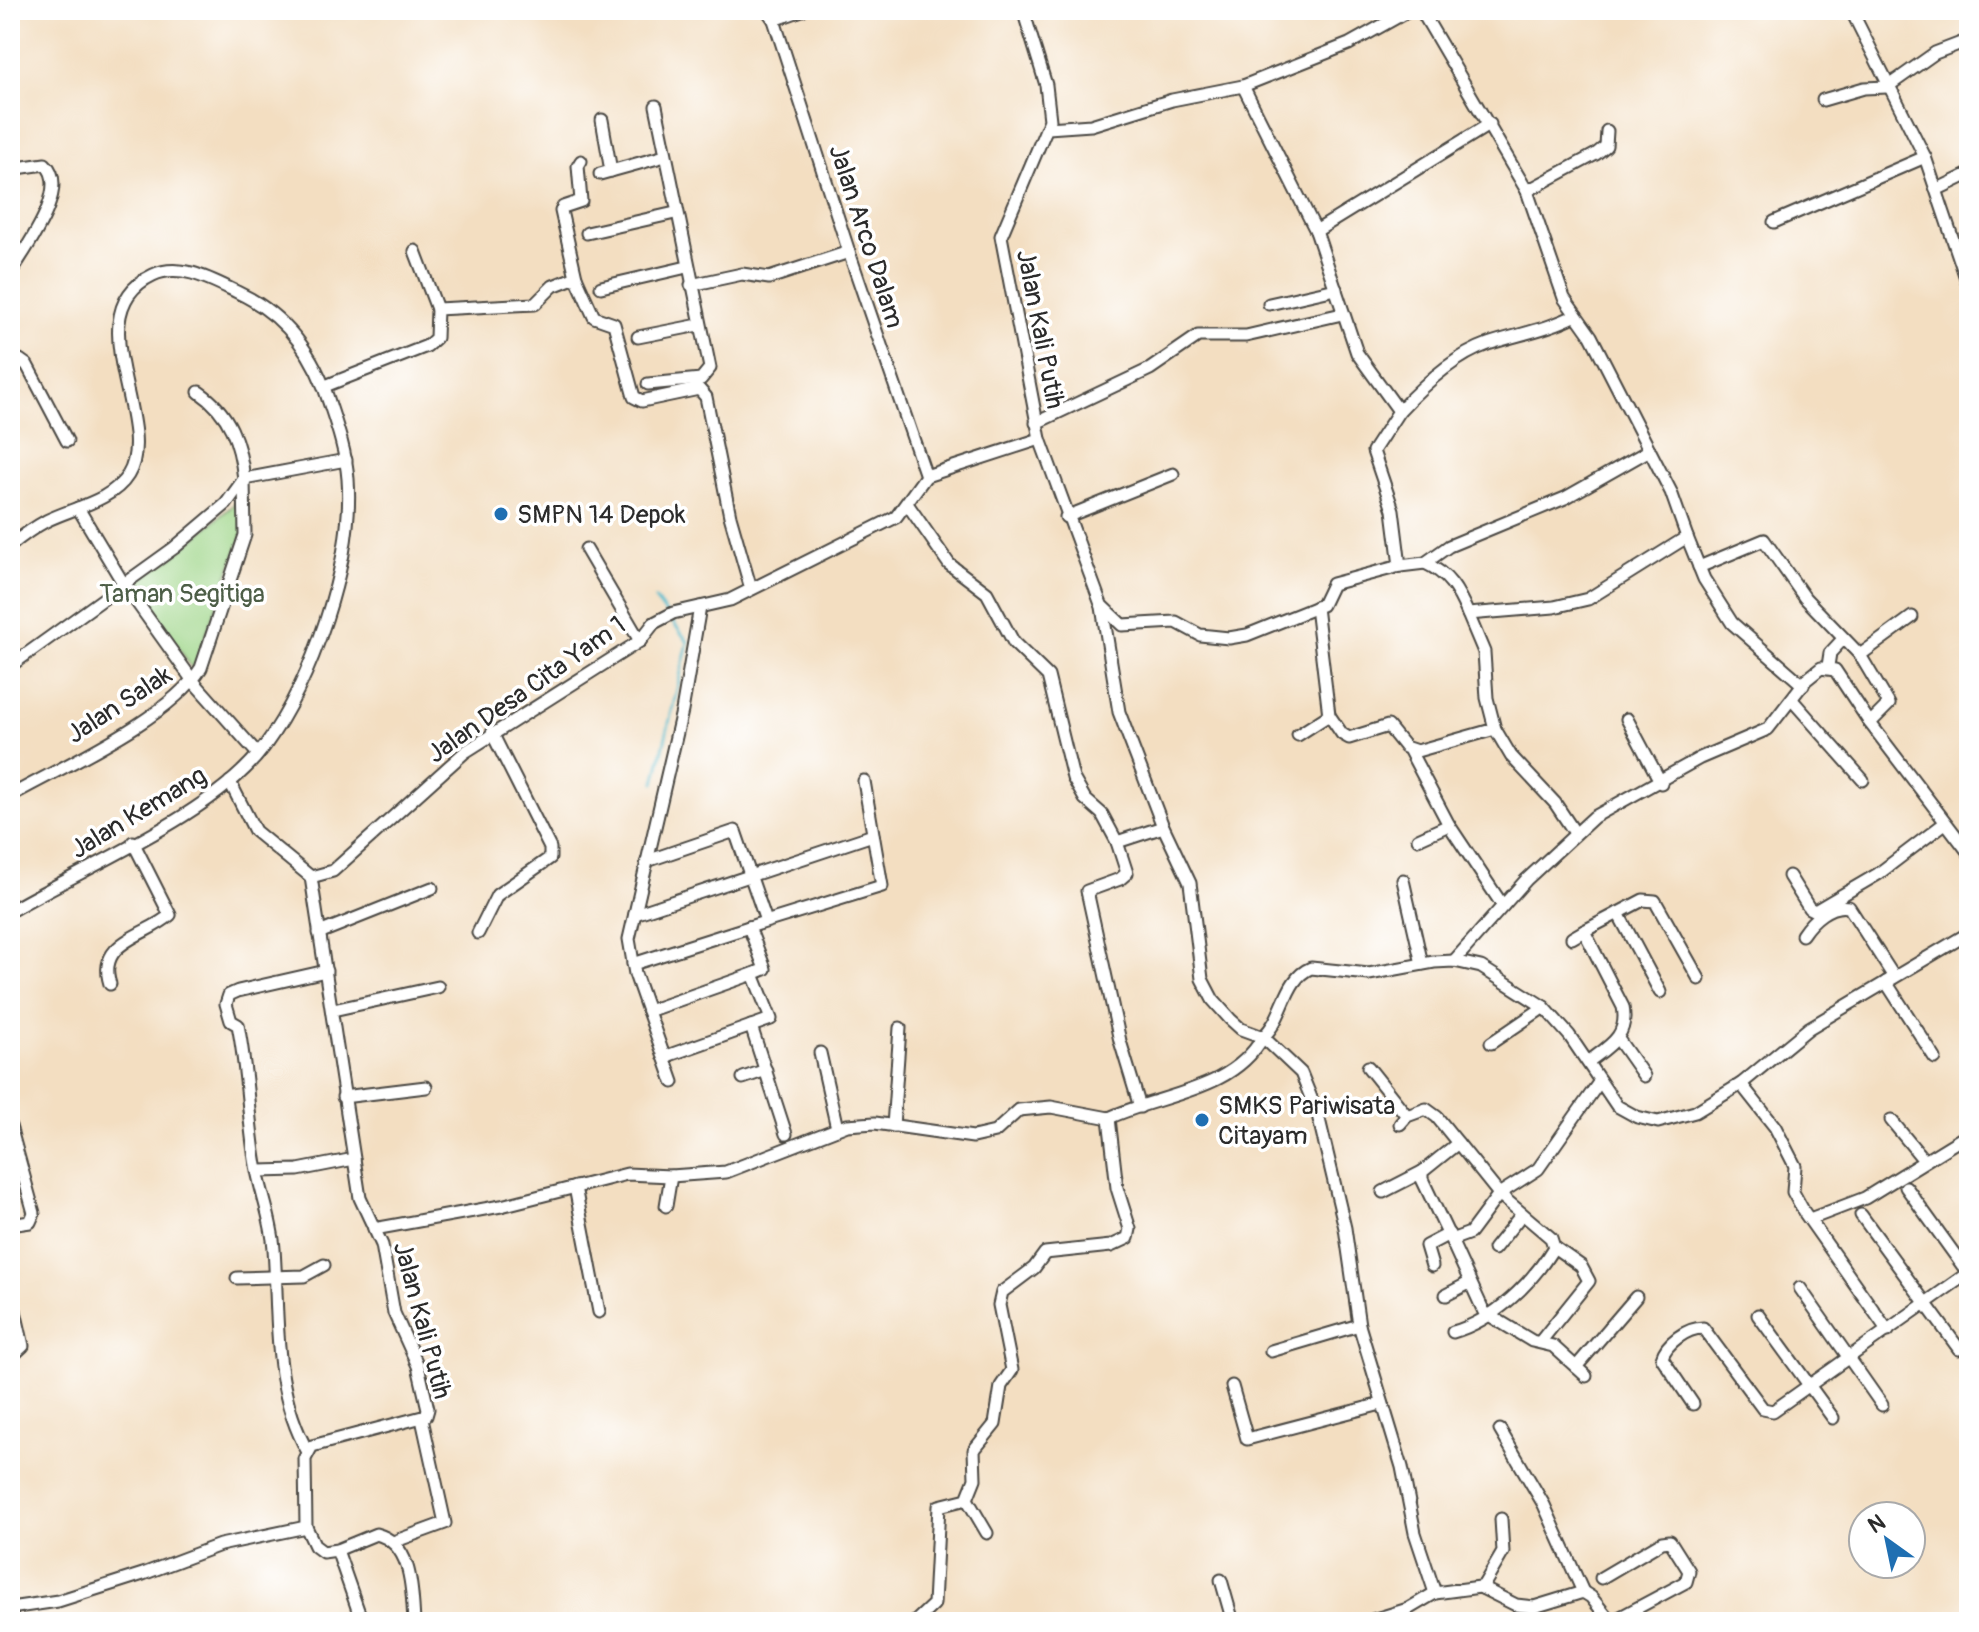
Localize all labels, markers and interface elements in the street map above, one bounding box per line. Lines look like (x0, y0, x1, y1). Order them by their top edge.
street label: Jalan Arco Dalam (821, 140, 911, 332)
street label: Jalan Kali Putih (1009, 247, 1071, 411)
place label: SMPN 14 Depok (517, 499, 686, 531)
marker: SMPN 14 Depok (492, 505, 510, 523)
park label: Taman Segitiga (99, 578, 265, 610)
street label: Jalan Desa Cita Yam 1 (421, 609, 632, 770)
street label: Jalan Salak (61, 659, 178, 751)
street label: Jalan Kemang (65, 760, 212, 866)
place label: SMKS Pariwisata Citayam (1218, 1090, 1395, 1152)
marker: SMKS Pariwisata Citayam (1193, 1111, 1211, 1129)
street label: Jalan Kali Putih (386, 1238, 458, 1402)
north arrow (1847, 1500, 1927, 1580)
text: N (1863, 1508, 1891, 1540)

